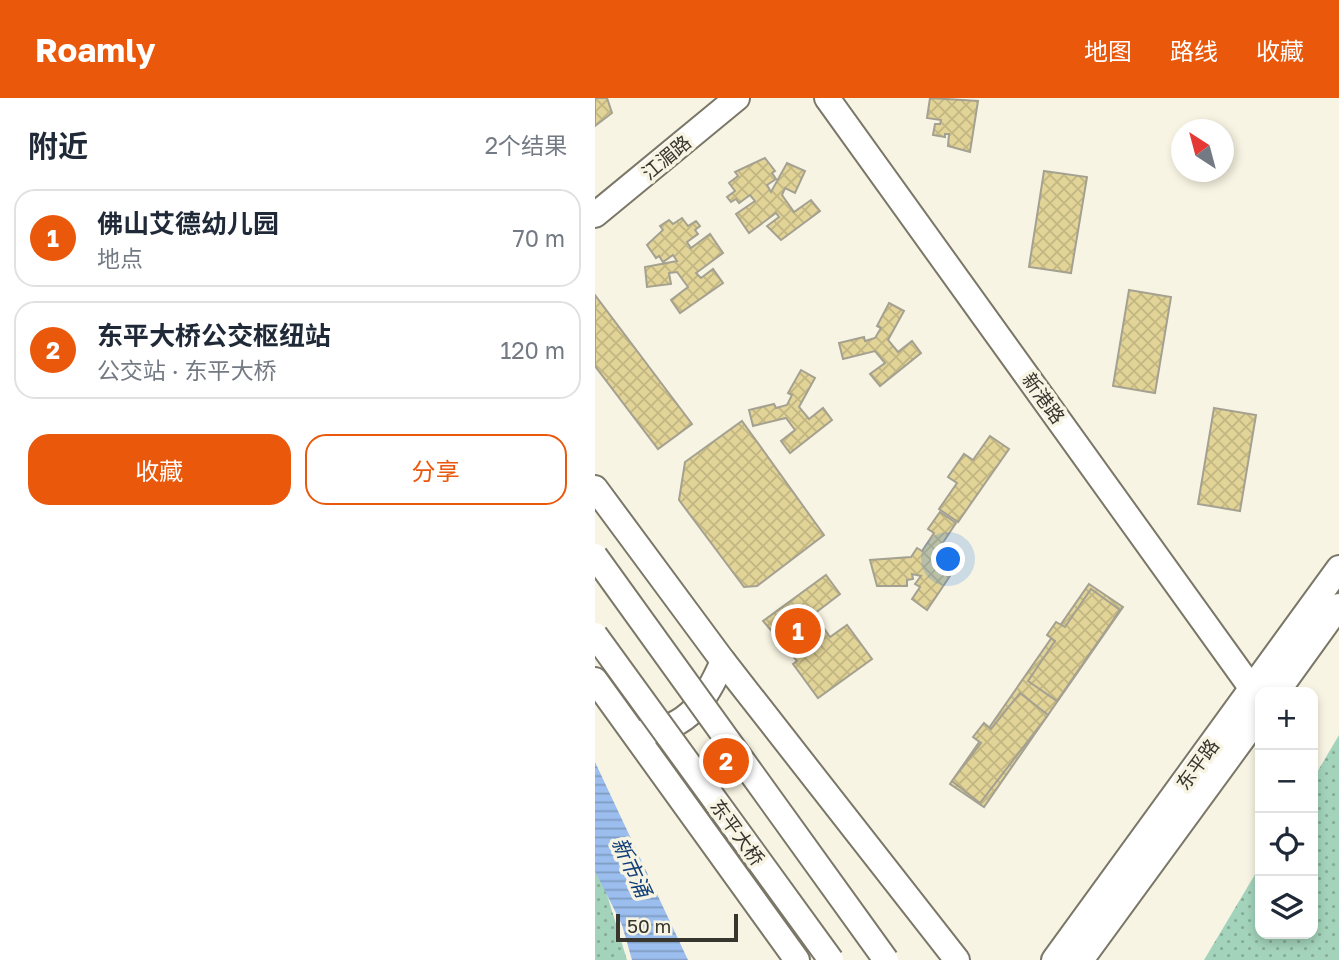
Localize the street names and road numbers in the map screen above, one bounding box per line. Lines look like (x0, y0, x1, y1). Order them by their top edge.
street label: 江湄路 (637, 130, 695, 184)
street label: 新港路 (1018, 368, 1070, 428)
street label: 东平路 (1171, 734, 1223, 794)
street label: 东平大桥 (706, 794, 770, 870)

